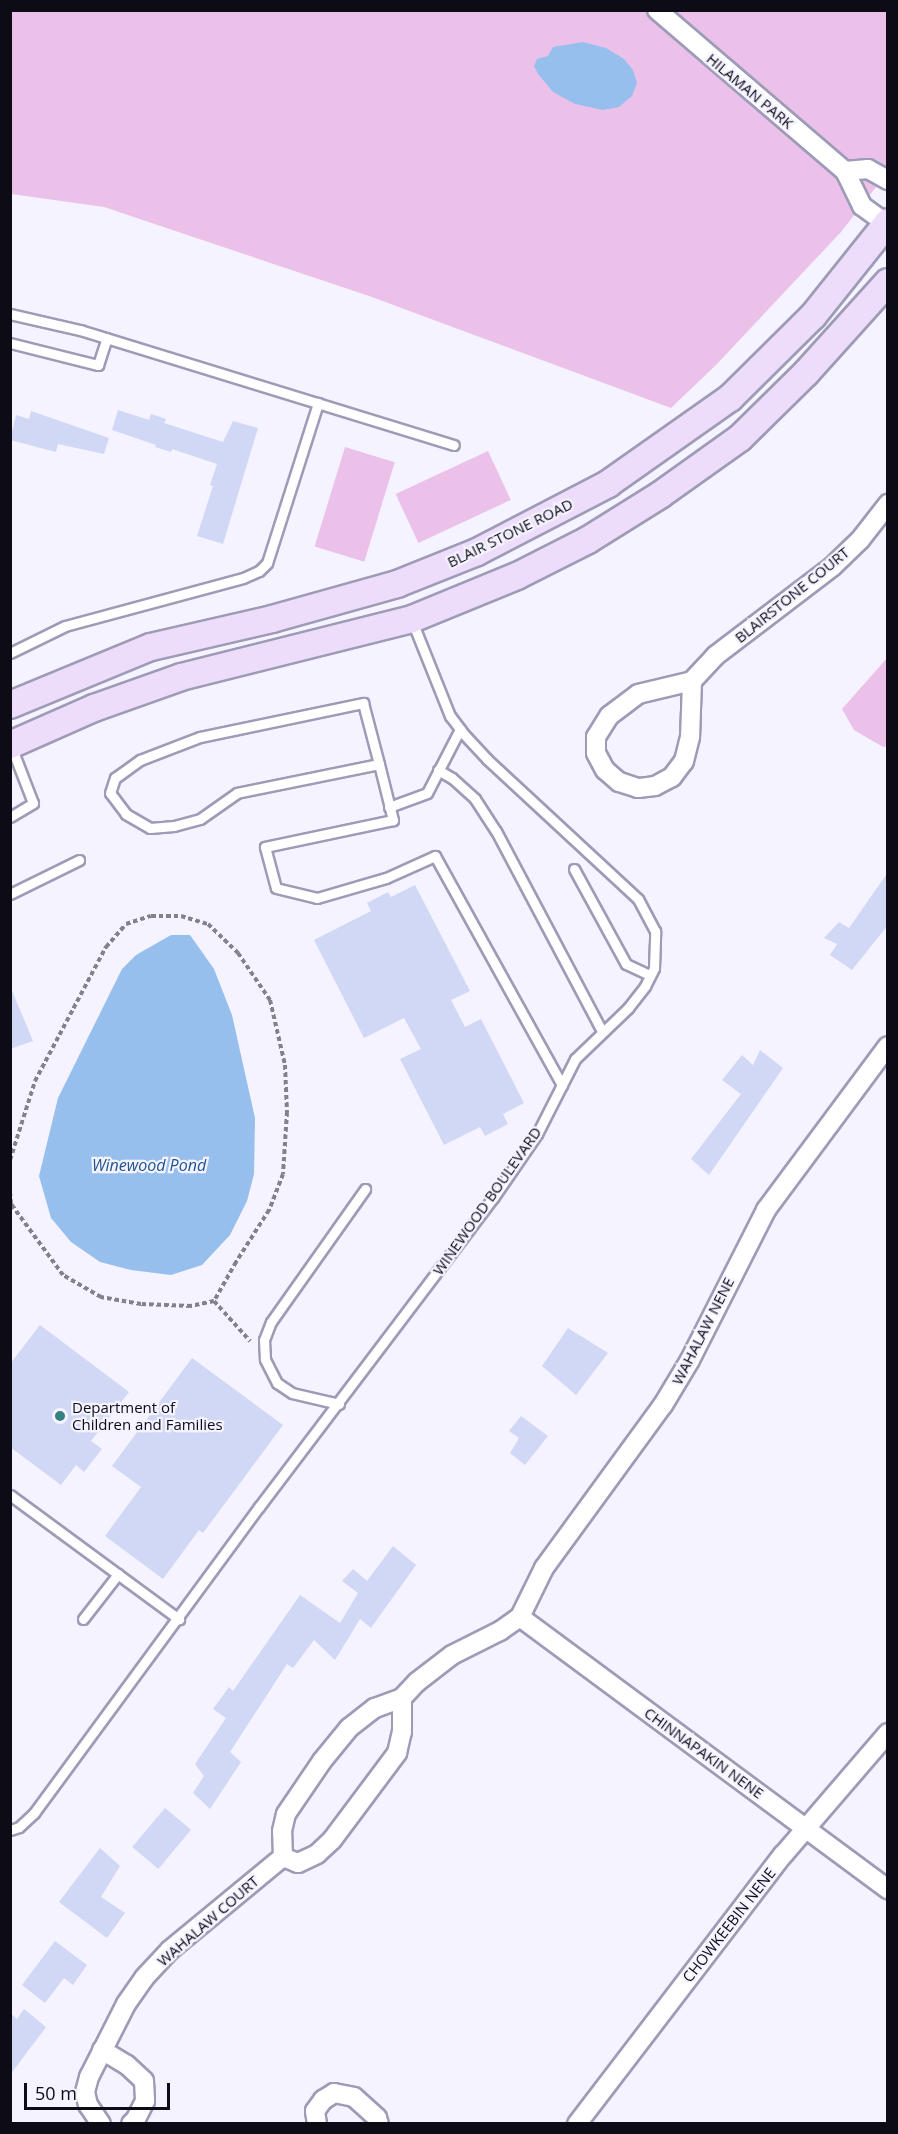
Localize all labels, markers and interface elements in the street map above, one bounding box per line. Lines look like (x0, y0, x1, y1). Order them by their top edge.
street label: HILAMAN PARK (703, 49, 797, 133)
street label: BLAIR STONE ROAD (444, 495, 576, 571)
street label: BLAIRSTONE COURT (731, 543, 853, 647)
street label: WINEWOOD BOULEVARD (429, 1123, 545, 1279)
water label: Winewood Pond (92, 1155, 206, 1175)
street label: WAHALAW NENE (668, 1274, 738, 1388)
place label: Department of Children and Families (72, 1398, 223, 1433)
marker: Department of Children and Families (53, 1409, 67, 1423)
street label: CHINNAPAKIN NENE (641, 1704, 767, 1802)
street label: CHOWKEEBIN NENE (679, 1864, 779, 1986)
street label: WAHALAW COURT (154, 1872, 262, 1970)
scale bar (27, 2071, 172, 2109)
text: 50 m (35, 2081, 77, 2105)

